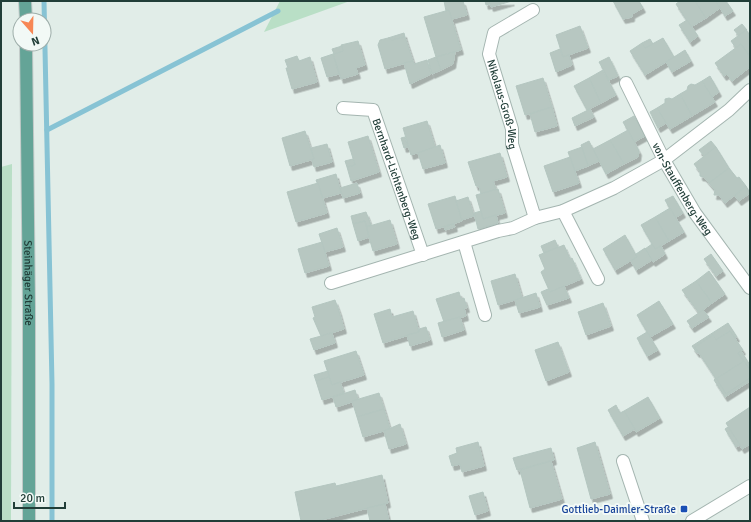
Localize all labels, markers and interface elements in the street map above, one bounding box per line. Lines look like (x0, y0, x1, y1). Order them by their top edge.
north arrow (12, 12, 52, 52)
text: N (29, 34, 41, 48)
street label: Nikolaus-Groß-Weg (484, 58, 520, 151)
street label: Bernhard-Lichtenberg-Weg (370, 116, 424, 242)
street label: von-Stauffenberg-Weg (650, 140, 715, 238)
street label: Steinhäger Straße (22, 240, 36, 326)
scale bar (14, 484, 65, 510)
text: 20 m (20, 491, 45, 506)
place label: Gottlieb-Daimler-Straße (561, 503, 676, 516)
marker: Gottlieb-Daimler-Straße (679, 504, 689, 514)

